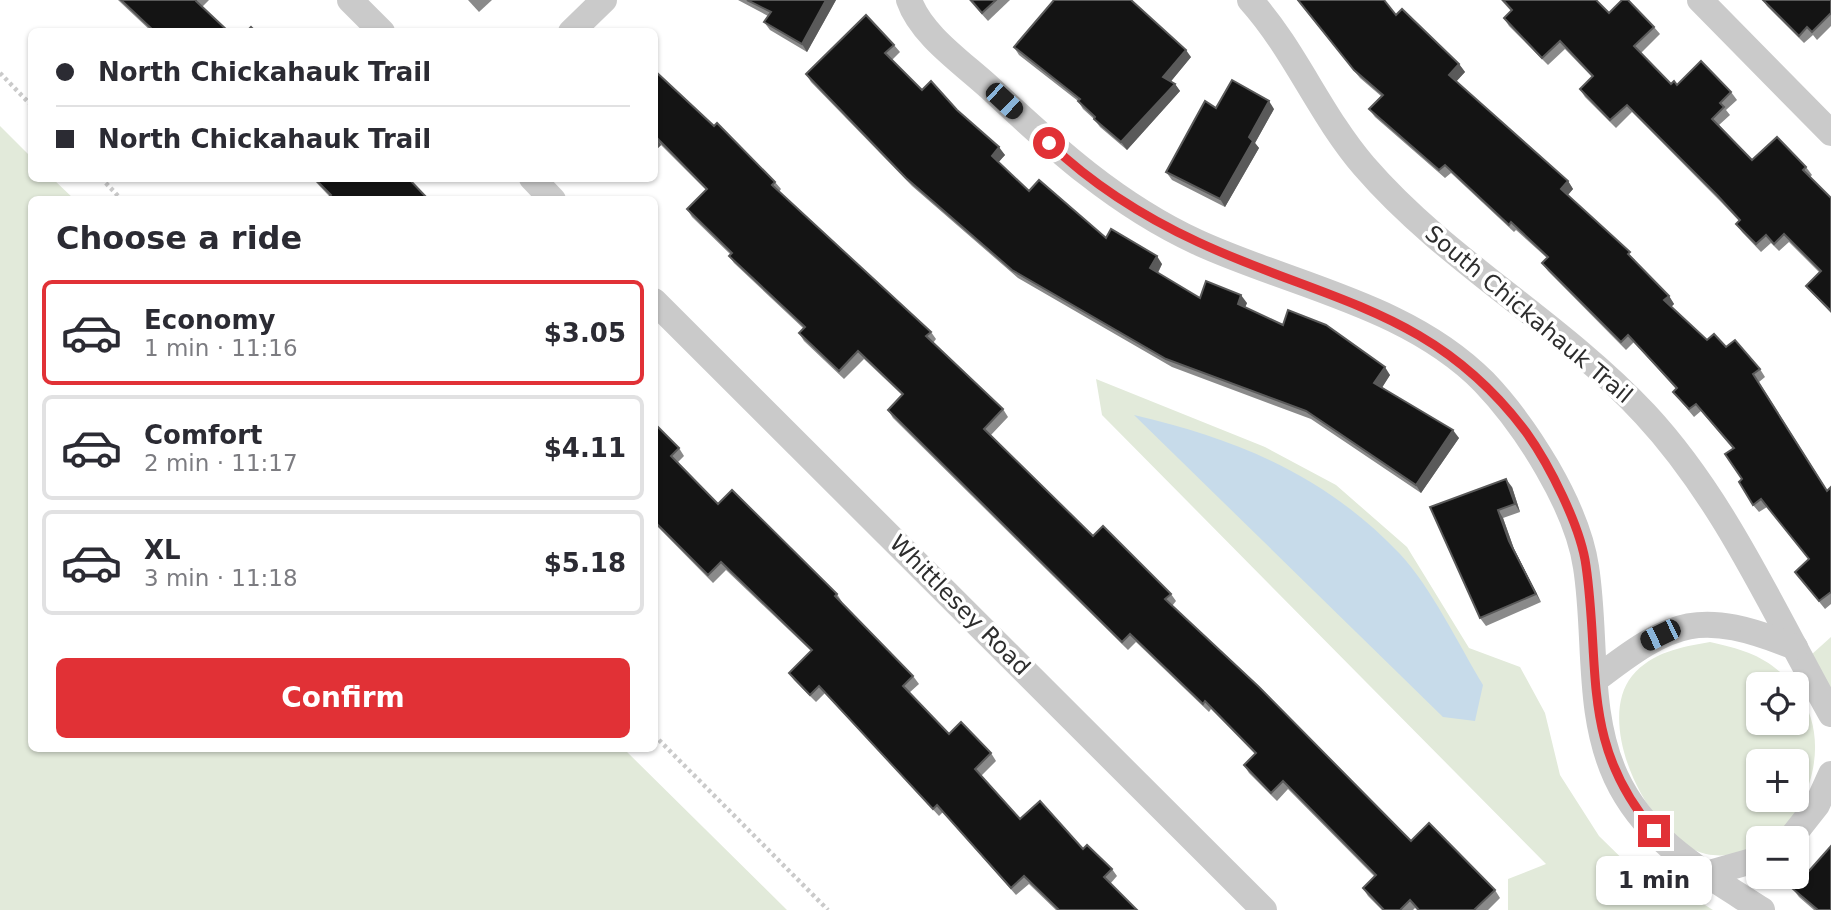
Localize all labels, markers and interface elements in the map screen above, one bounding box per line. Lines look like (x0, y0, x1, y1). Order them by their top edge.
text: North Chickahauk Trail (98, 57, 431, 87)
car (982, 79, 1027, 123)
text: North Chickahauk Trail (98, 124, 431, 154)
route start (1033, 127, 1065, 159)
text: Choose a ride (56, 219, 302, 257)
street label: South Chickahauk Trail (1420, 220, 1638, 408)
icon: car (60, 301, 123, 364)
text: Economy (144, 305, 275, 335)
text: $3.05 (544, 318, 626, 348)
text: 1 min · 11:16 (144, 335, 298, 361)
icon: car (60, 416, 123, 479)
text: Comfort (144, 420, 262, 450)
text: $4.11 (544, 433, 626, 463)
text: 2 min · 11:17 (144, 450, 298, 476)
street label: Whittlesey Road (885, 530, 1035, 680)
icon: car (60, 531, 123, 594)
text: XL (144, 535, 181, 565)
text: $5.18 (544, 548, 626, 578)
text: 3 min · 11:18 (144, 565, 298, 591)
car (1637, 616, 1684, 654)
button: Confirm (56, 658, 630, 738)
map controls (1746, 672, 1809, 889)
button: locate (1746, 672, 1809, 735)
button: + (1746, 749, 1809, 812)
route end (1638, 815, 1670, 847)
button: − (1746, 826, 1809, 889)
callout: 1 min (1596, 856, 1712, 904)
text: 1 min (1618, 867, 1690, 893)

